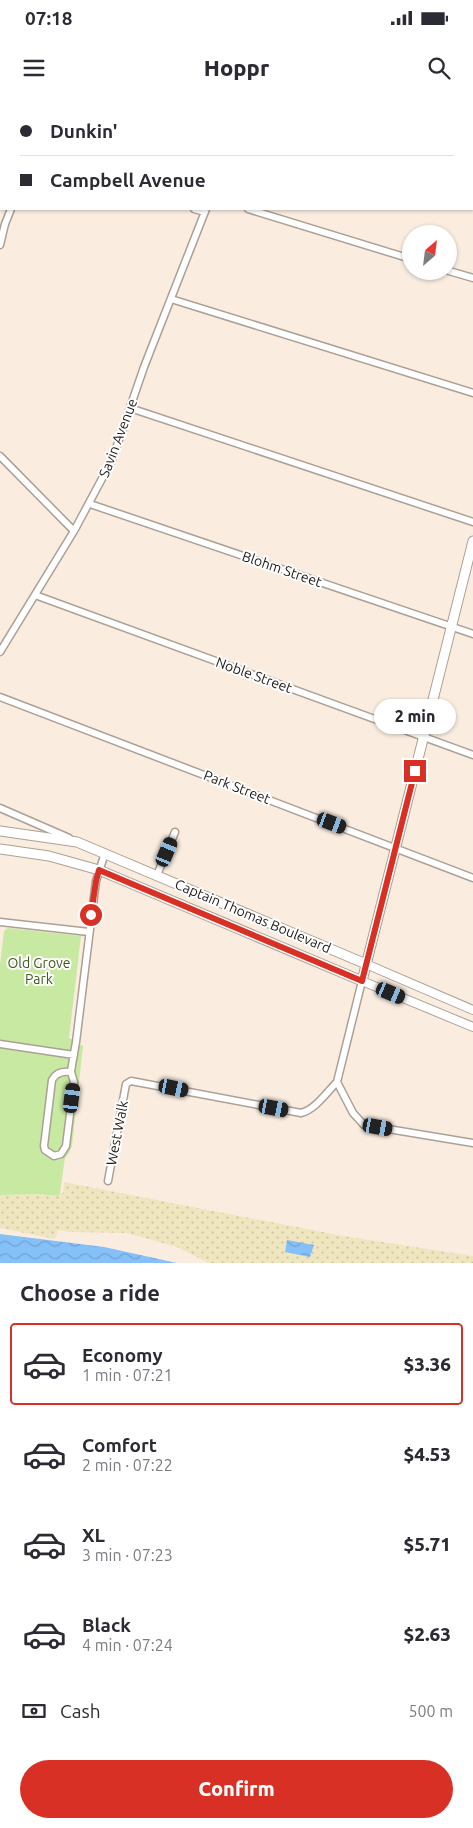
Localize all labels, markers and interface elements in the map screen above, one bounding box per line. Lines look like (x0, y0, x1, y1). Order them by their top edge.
text: 07:18 (25, 7, 73, 29)
icon: menu (20, 54, 48, 82)
icon: search (425, 54, 453, 82)
text: Hoppr (204, 55, 269, 80)
text: Dunkin' (50, 120, 117, 142)
text: Campbell Avenue (50, 169, 206, 191)
north arrow (402, 225, 458, 280)
map controls (402, 225, 457, 280)
street label: Savin Avenue (96, 396, 140, 480)
street label: Blohm Street (240, 548, 324, 590)
street label: Noble Street (214, 654, 295, 696)
callout: 2 min (374, 698, 456, 734)
text: 2 min (395, 707, 435, 725)
route end (404, 760, 426, 782)
street label: Park Street (201, 767, 273, 807)
car (315, 811, 348, 835)
car (154, 835, 179, 869)
street label: Captain Thomas Boulevard (173, 876, 333, 956)
route start (80, 904, 102, 926)
park label: Old Grove Park (7, 955, 71, 987)
car (374, 980, 407, 1006)
car (157, 1078, 190, 1098)
car (62, 1082, 81, 1114)
car (257, 1098, 290, 1118)
street label: West Walk (103, 1099, 131, 1167)
car (361, 1117, 394, 1137)
text: Choose a ride (20, 1280, 160, 1305)
icon: car (22, 1342, 67, 1387)
text: Economy (82, 1344, 163, 1366)
text: $3.36 (403, 1353, 451, 1375)
text: 1 min · 07:21 (82, 1366, 173, 1384)
icon: car (22, 1432, 67, 1477)
text: Comfort (82, 1434, 157, 1456)
text: $4.53 (403, 1443, 451, 1465)
text: 2 min · 07:22 (82, 1456, 173, 1474)
icon: car (22, 1522, 67, 1567)
text: XL (82, 1524, 105, 1546)
text: $5.71 (403, 1533, 451, 1555)
text: 3 min · 07:23 (82, 1546, 173, 1564)
icon: car (22, 1612, 67, 1657)
text: Black (82, 1614, 131, 1636)
text: $2.63 (403, 1623, 451, 1645)
text: 4 min · 07:24 (82, 1636, 173, 1654)
icon: cash (20, 1697, 48, 1725)
text: Cash (60, 1700, 101, 1722)
text: 500 m (408, 1702, 453, 1720)
button: Confirm (20, 1760, 453, 1818)

